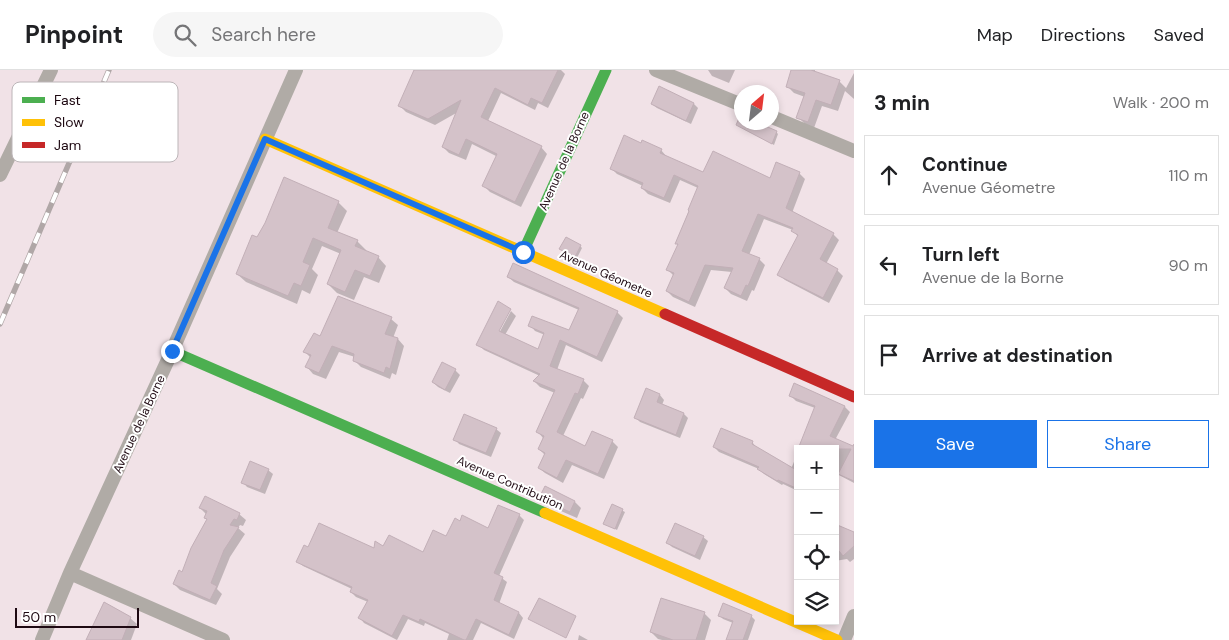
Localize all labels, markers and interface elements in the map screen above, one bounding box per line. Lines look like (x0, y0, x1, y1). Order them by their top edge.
search box (153, 12, 503, 57)
text: Pinpoint (25, 19, 123, 50)
icon: search (171, 21, 199, 49)
text: Search here (211, 22, 316, 47)
text: Map (977, 23, 1013, 47)
text: Directions (1041, 23, 1126, 47)
text: Saved (1154, 23, 1204, 47)
legend (12, 82, 178, 162)
north arrow (734, 85, 779, 130)
text: 3 min (874, 89, 930, 117)
text: Fast (54, 91, 81, 109)
text: Walk · 200 m (1113, 92, 1209, 113)
street label: Avenue de la Borne (535, 109, 593, 213)
text: Slow (54, 113, 84, 131)
text: Jam (54, 136, 81, 154)
text: Continue (922, 152, 1008, 177)
icon: ahead (875, 161, 903, 189)
text: 110 m (1169, 165, 1208, 186)
text: Avenue Géometre (922, 177, 1055, 198)
route start (512, 241, 535, 264)
text: Turn left (922, 242, 1000, 267)
street label: Avenue Géometre (557, 246, 655, 302)
icon: left (875, 251, 903, 279)
text: 90 m (1168, 255, 1208, 276)
text: Avenue de la Borne (922, 267, 1064, 288)
route end (161, 340, 184, 363)
icon: arrive (875, 341, 903, 369)
text: Arrive at destination (922, 343, 1113, 368)
street label: Avenue de la Borne (109, 372, 169, 476)
button: Save (874, 420, 1037, 468)
button: Share (1047, 420, 1209, 468)
map controls (794, 445, 839, 625)
button: + (794, 445, 839, 490)
street label: Avenue Contribution (454, 452, 566, 514)
button: − (794, 490, 839, 535)
button: locate (794, 535, 839, 580)
button: layers (794, 580, 839, 625)
scale bar (15, 605, 139, 628)
text: 50 m (22, 608, 56, 626)

